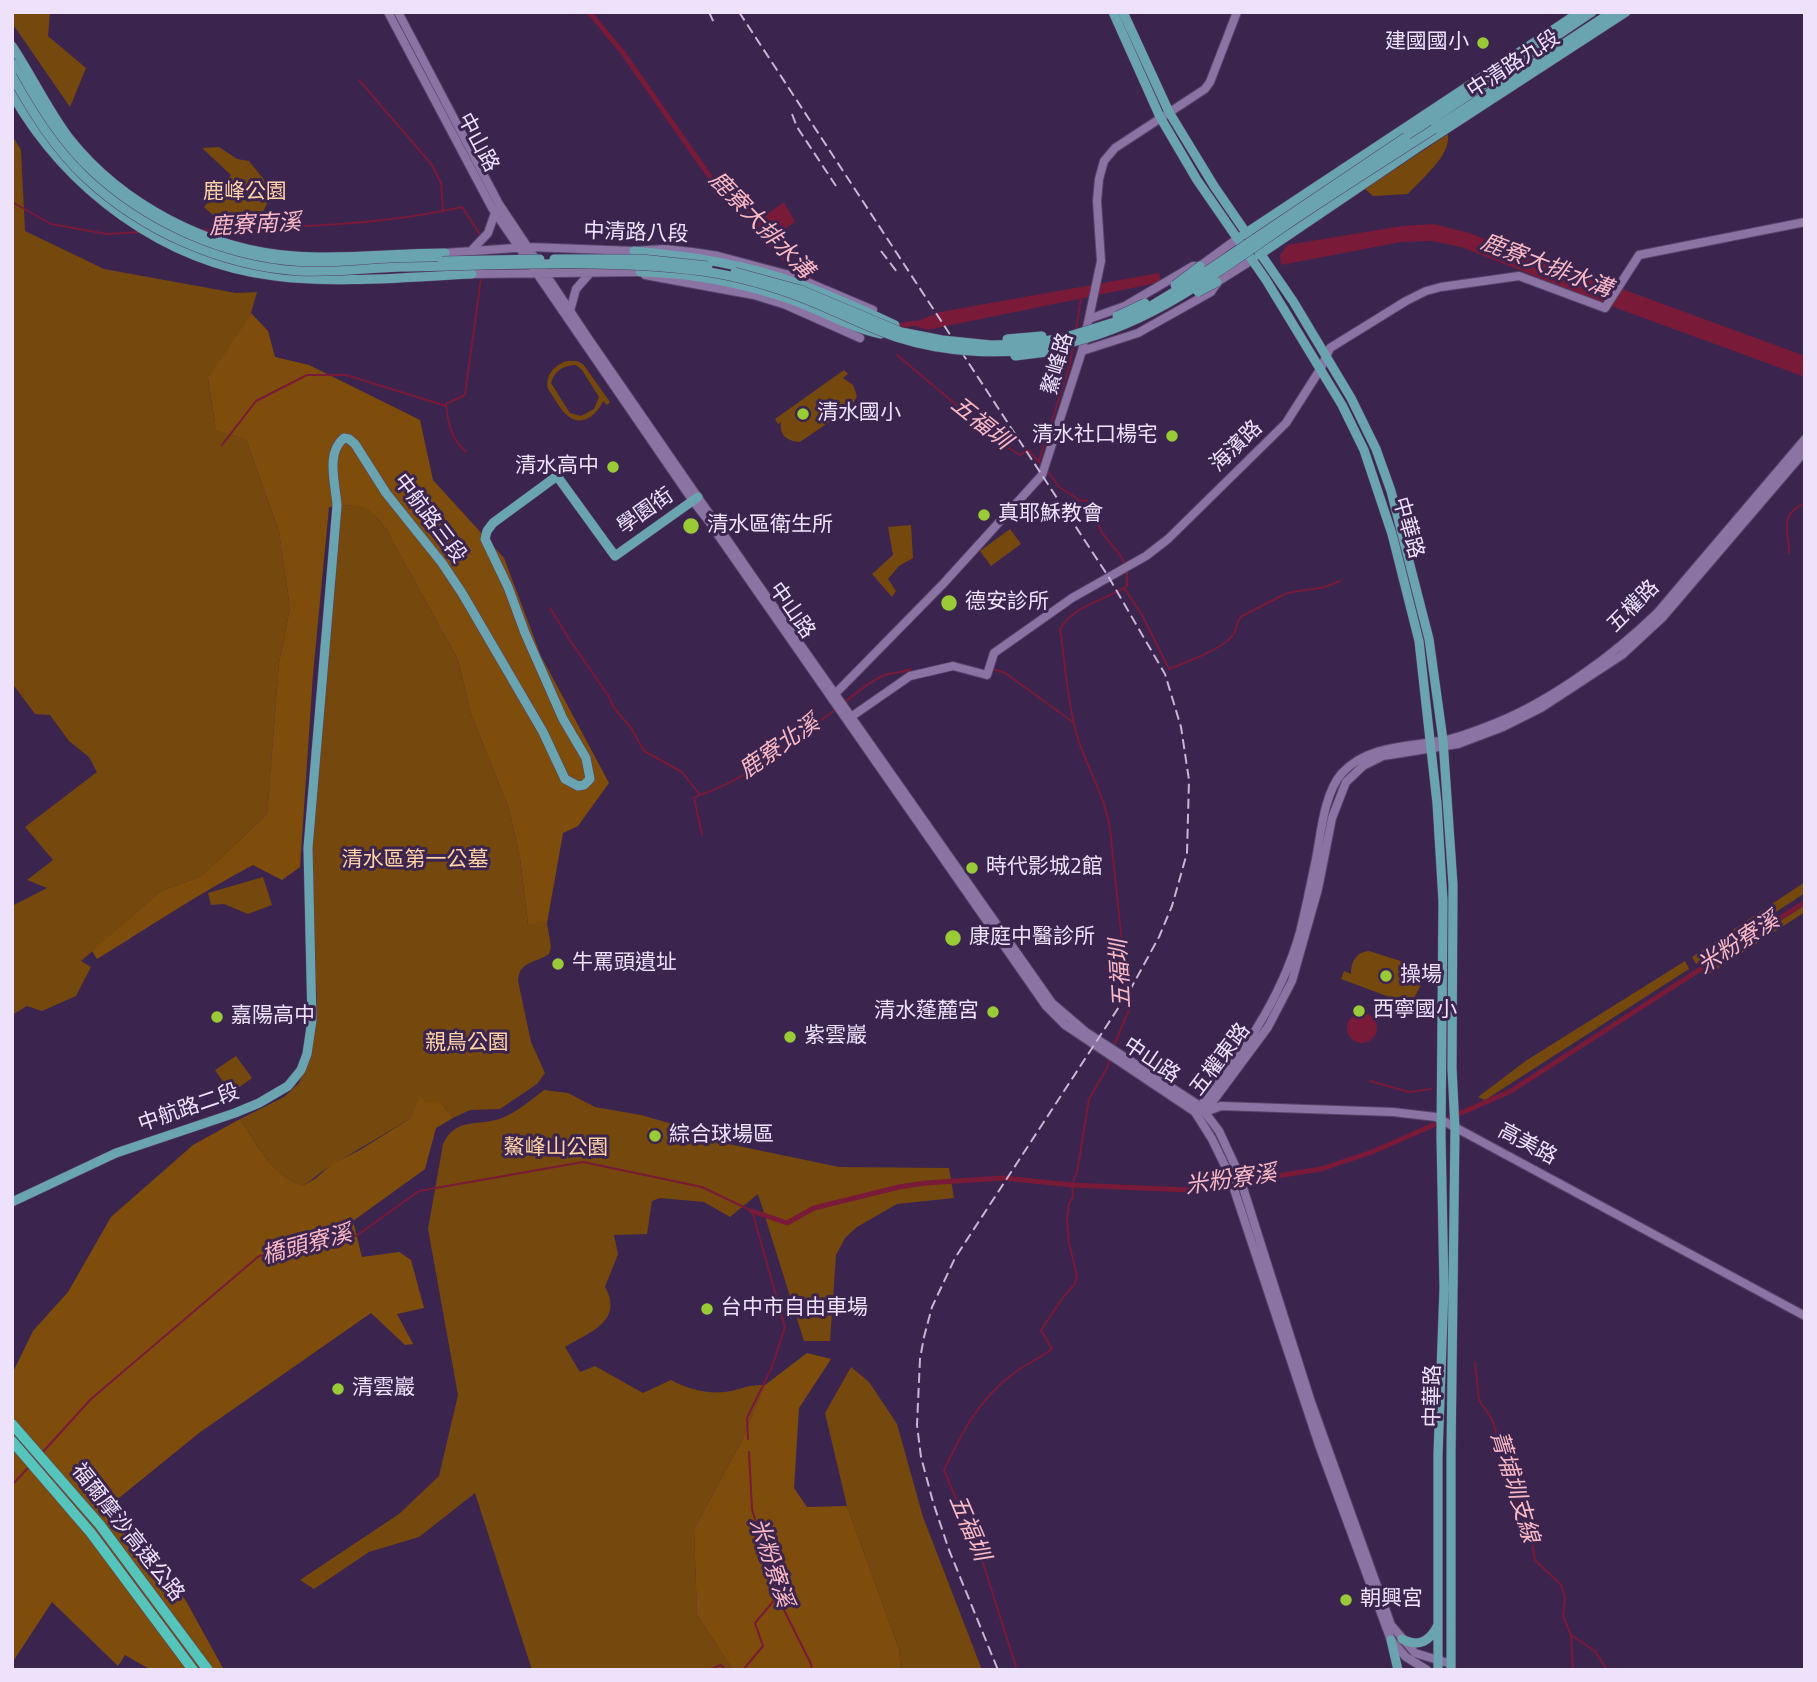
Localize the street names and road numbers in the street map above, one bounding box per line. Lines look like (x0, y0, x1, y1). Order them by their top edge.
street label: 中清路九段 (1463, 26, 1565, 104)
street label: 中山路 (451, 109, 503, 177)
street label: 中清路八段 (583, 220, 689, 248)
street label: 鰲峰路 (1038, 330, 1080, 398)
street label: 海濱路 (1206, 416, 1268, 478)
street label: 中航路三段 (387, 469, 471, 569)
street label: 學園街 (613, 484, 679, 540)
street label: 中華路 (1386, 494, 1428, 562)
street label: 五權路 (1603, 576, 1665, 638)
street label: 中山路 (763, 578, 819, 644)
street label: 五權東路 (1186, 1019, 1256, 1101)
street label: 中山路 (1118, 1033, 1184, 1089)
street label: 中航路二段 (135, 1080, 243, 1138)
street label: 高美路 (1493, 1119, 1561, 1171)
street label: 中華路 (1421, 1364, 1447, 1428)
street label: 福爾摩沙高速公路 (65, 1459, 189, 1607)

